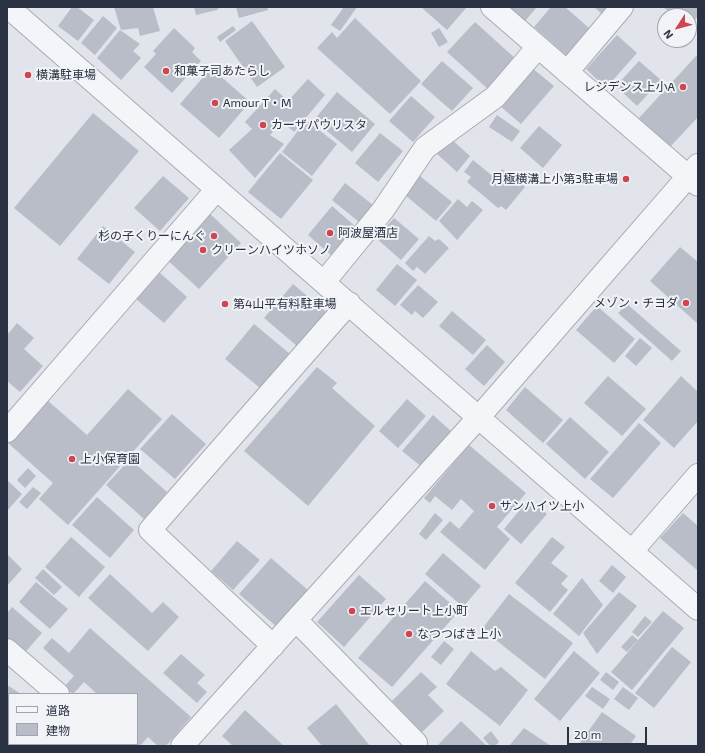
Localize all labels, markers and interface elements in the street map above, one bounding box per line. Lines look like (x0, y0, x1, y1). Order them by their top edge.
north arrow (657, 8, 697, 48)
text: N (660, 28, 675, 42)
place label: 和菓子司あたらし (174, 64, 270, 78)
marker: 和菓子司あたらし (161, 66, 171, 76)
place label: 横溝駐車場 (36, 68, 96, 82)
marker: 横溝駐車場 (23, 70, 33, 80)
place label: レジデンス上小A (584, 80, 675, 94)
marker: レジデンス上小A (678, 82, 688, 92)
place label: Amour T・M (223, 96, 292, 110)
marker: Amour T・M (210, 98, 220, 108)
place label: カーザパウリスタ (271, 118, 367, 132)
marker: カーザパウリスタ (258, 120, 268, 130)
place label: 月極横溝上小第3駐車場 (491, 172, 618, 186)
marker: 月極横溝上小第3駐車場 (621, 174, 631, 184)
place label: 阿波屋酒店 (338, 226, 398, 240)
marker: 阿波屋酒店 (325, 228, 335, 238)
place label: 杉の子くりーにんぐ (98, 229, 206, 243)
marker: 杉の子くりーにんぐ (209, 231, 219, 241)
place label: クリーンハイツホソノ (211, 243, 331, 257)
marker: クリーンハイツホソノ (198, 245, 208, 255)
place label: メゾン・チヨダ (594, 296, 678, 310)
place label: 第4山平有料駐車場 (233, 297, 336, 311)
marker: メゾン・チヨダ (681, 298, 691, 308)
marker: 第4山平有料駐車場 (220, 299, 230, 309)
place label: 上小保育園 (80, 452, 140, 466)
marker: 上小保育園 (67, 454, 77, 464)
place label: サンハイツ上小 (500, 499, 584, 513)
marker: サンハイツ上小 (487, 501, 497, 511)
place label: エルセリート上小町 (360, 604, 468, 618)
marker: エルセリート上小町 (347, 606, 357, 616)
place label: なつつばき上小 (417, 627, 501, 641)
marker: なつつばき上小 (404, 629, 414, 639)
legend (8, 693, 138, 745)
text: 道路 (46, 703, 70, 717)
scale bar (569, 719, 649, 745)
text: 建物 (46, 723, 70, 737)
text: 20 m (574, 727, 601, 741)

